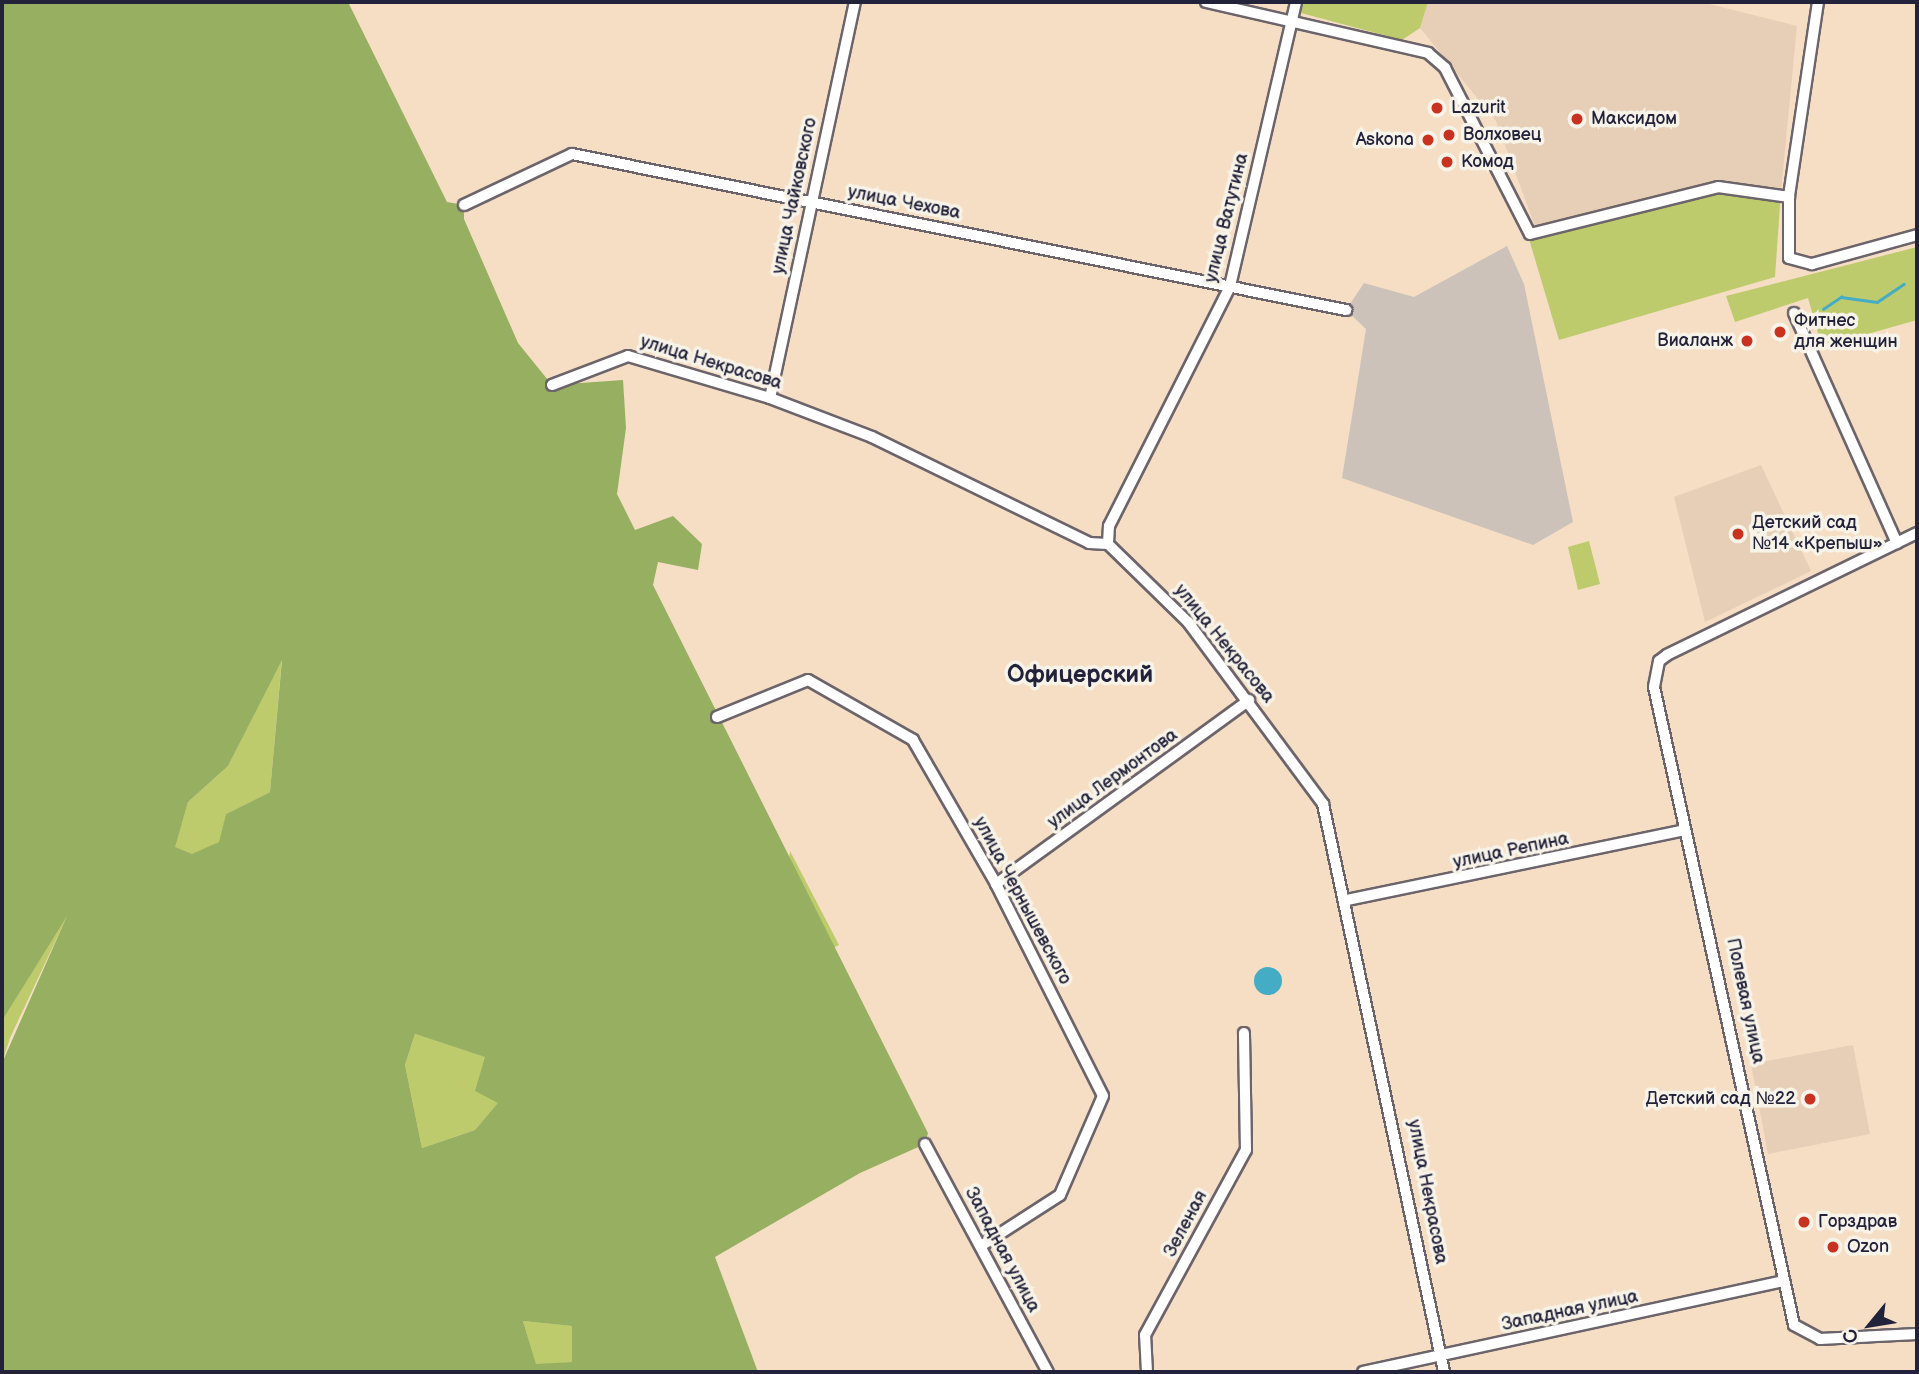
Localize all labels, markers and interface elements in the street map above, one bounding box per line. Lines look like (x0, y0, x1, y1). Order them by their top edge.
place label: Lazurit (1451, 97, 1506, 119)
marker: Lazurit (1429, 100, 1445, 116)
place label: Максидом (1591, 108, 1677, 130)
marker: Максидом (1569, 111, 1585, 127)
street label: улица Чайковского (768, 116, 822, 276)
place label: Волховец (1463, 124, 1541, 146)
marker: Волховец (1441, 127, 1457, 143)
place label: Askona (1356, 129, 1414, 151)
marker: Askona (1420, 132, 1436, 148)
street label: улица Ватутина (1200, 151, 1254, 285)
place label: Комод (1461, 151, 1514, 173)
marker: Комод (1439, 154, 1455, 170)
street label: улица Чехова (846, 182, 962, 224)
place label: Фитнес для женщин (1794, 311, 1898, 354)
marker: Фитнес для женщин (1772, 324, 1788, 340)
place label: Виаланж (1657, 330, 1733, 352)
street label: улица Некрасова (638, 331, 784, 395)
marker: Виаланж (1739, 333, 1755, 349)
place label: Детский сад №14 «Крепыш» (1752, 513, 1883, 556)
marker: Детский сад №14 «Крепыш» (1730, 526, 1746, 542)
street label: улица Некрасова (1169, 580, 1279, 708)
district label: Офицерский (1007, 661, 1153, 689)
street label: улица Лермонтова (1044, 725, 1182, 833)
street label: улица Чернышевского (969, 813, 1075, 989)
street label: улица Репина (1451, 828, 1571, 874)
street label: Полевая улица (1721, 936, 1769, 1066)
place label: Детский сад №22 (1646, 1088, 1796, 1110)
marker: Детский сад №22 (1802, 1091, 1818, 1107)
street label: улица Некрасова (1402, 1118, 1452, 1266)
street label: Западная улица (960, 1184, 1044, 1316)
street label: Зеленая (1160, 1187, 1212, 1261)
place label: Горздрав (1818, 1211, 1897, 1233)
marker: Горздрав (1796, 1214, 1812, 1230)
place label: Ozon (1847, 1236, 1889, 1258)
marker: Ozon (1825, 1239, 1841, 1255)
street label: Западная улица (1500, 1286, 1640, 1336)
north arrow (1835, 1290, 1905, 1360)
text: С (1838, 1324, 1865, 1347)

